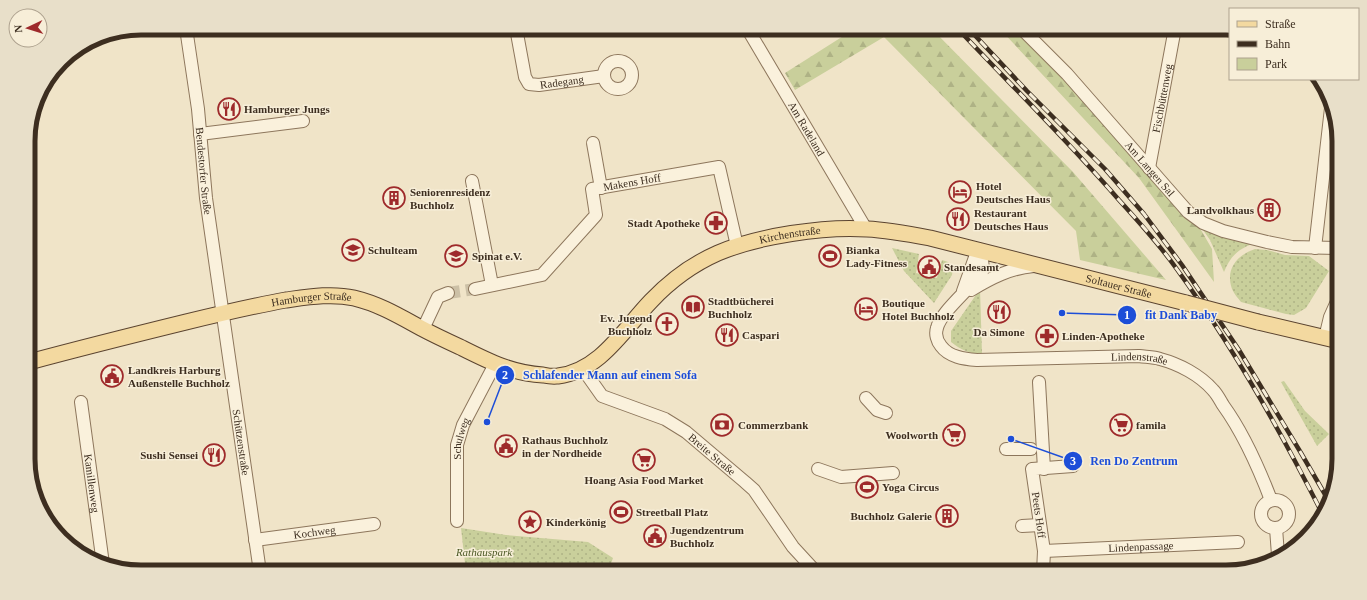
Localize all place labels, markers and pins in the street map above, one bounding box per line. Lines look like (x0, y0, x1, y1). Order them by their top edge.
restaurant icon: Hamburger Jungs (216, 96, 242, 122)
place label: Hamburger Jungs (244, 103, 330, 115)
hotel icon: Hotel Deutsches Haus (947, 179, 973, 205)
place label: Hotel Deutsches Haus (976, 180, 1051, 205)
building icon: Seniorenresidenz Buchholz (381, 185, 407, 211)
place label: Seniorenresidenz Buchholz (410, 186, 490, 211)
building icon: Landvolkhaus (1256, 197, 1282, 223)
place label: Landvolkhaus (1187, 204, 1255, 216)
restaurant icon: Restaurant Deutsches Haus (945, 206, 971, 232)
place label: Restaurant Deutsches Haus (974, 207, 1049, 232)
pharmacy icon: Stadt Apotheke (703, 210, 729, 236)
place label: Stadt Apotheke (628, 217, 700, 229)
school or university icon: Schulteam (340, 237, 366, 263)
school or university icon: Spinat e.V. (443, 243, 469, 269)
sports icon: Bianka Lady-Fitness (817, 243, 843, 269)
place label: Schulteam (368, 244, 418, 256)
place label: Bianka Lady-Fitness (846, 244, 908, 269)
place label: Spinat e.V. (472, 250, 522, 262)
public building icon: Standesamt (916, 254, 942, 280)
place label: Standesamt (944, 261, 999, 273)
library icon: Stadtbücherei Buchholz (680, 294, 706, 320)
place label: Stadtbücherei Buchholz (708, 295, 774, 320)
hotel icon: Boutique Hotel Buchholz (853, 296, 879, 322)
place label: Boutique Hotel Buchholz (882, 297, 955, 322)
restaurant icon: Da Simone (986, 299, 1012, 325)
callout: fit Dank Baby (1117, 303, 1225, 327)
church icon: Ev. Jugend Buchholz (654, 311, 680, 337)
place label: Ev. Jugend Buchholz (600, 312, 652, 337)
restaurant icon: Caspari (714, 322, 740, 348)
pharmacy icon: Linden-Apotheke (1034, 323, 1060, 349)
place label: Da Simone (973, 326, 1025, 338)
place label: Caspari (742, 329, 779, 341)
place label: Linden-Apotheke (1062, 330, 1145, 342)
public building icon: Landkreis Harburg Außenstelle Buchholz (99, 363, 125, 389)
callout: Schlafender Mann auf einem Sofa (495, 363, 705, 387)
place label: Landkreis Harburg Außenstelle Buchholz (128, 364, 230, 389)
bank icon: Commerzbank (709, 412, 735, 438)
supermarket icon: famila (1108, 412, 1134, 438)
place label: Commerzbank (738, 419, 809, 431)
place label: famila (1136, 419, 1166, 431)
supermarket icon: Woolworth (941, 422, 967, 448)
place label: Woolworth (885, 429, 938, 441)
public building icon: Rathaus Buchholz in der Nordheide (493, 433, 519, 459)
place label: Rathaus Buchholz in der Nordheide (522, 434, 608, 459)
restaurant icon: Sushi Sensei (201, 442, 227, 468)
supermarket icon: Hoang Asia Food Market (631, 447, 657, 473)
place label: Sushi Sensei (140, 449, 198, 461)
callout: Ren Do Zentrum (1063, 449, 1186, 473)
place label: Hoang Asia Food Market (585, 474, 704, 486)
sports icon: Yoga Circus (854, 474, 880, 500)
place label: Yoga Circus (882, 481, 940, 493)
sports icon: Streetball Platz (608, 499, 634, 525)
building icon: Buchholz Galerie (934, 503, 960, 529)
place label: Streetball Platz (636, 506, 708, 518)
place icon: Kinderkönig (517, 509, 543, 535)
place label: Buchholz Galerie (850, 510, 932, 522)
place label: Kinderkönig (546, 516, 606, 528)
public building icon: Jugendzentrum Buchholz (642, 523, 668, 549)
place label: Jugendzentrum Buchholz (670, 524, 744, 549)

